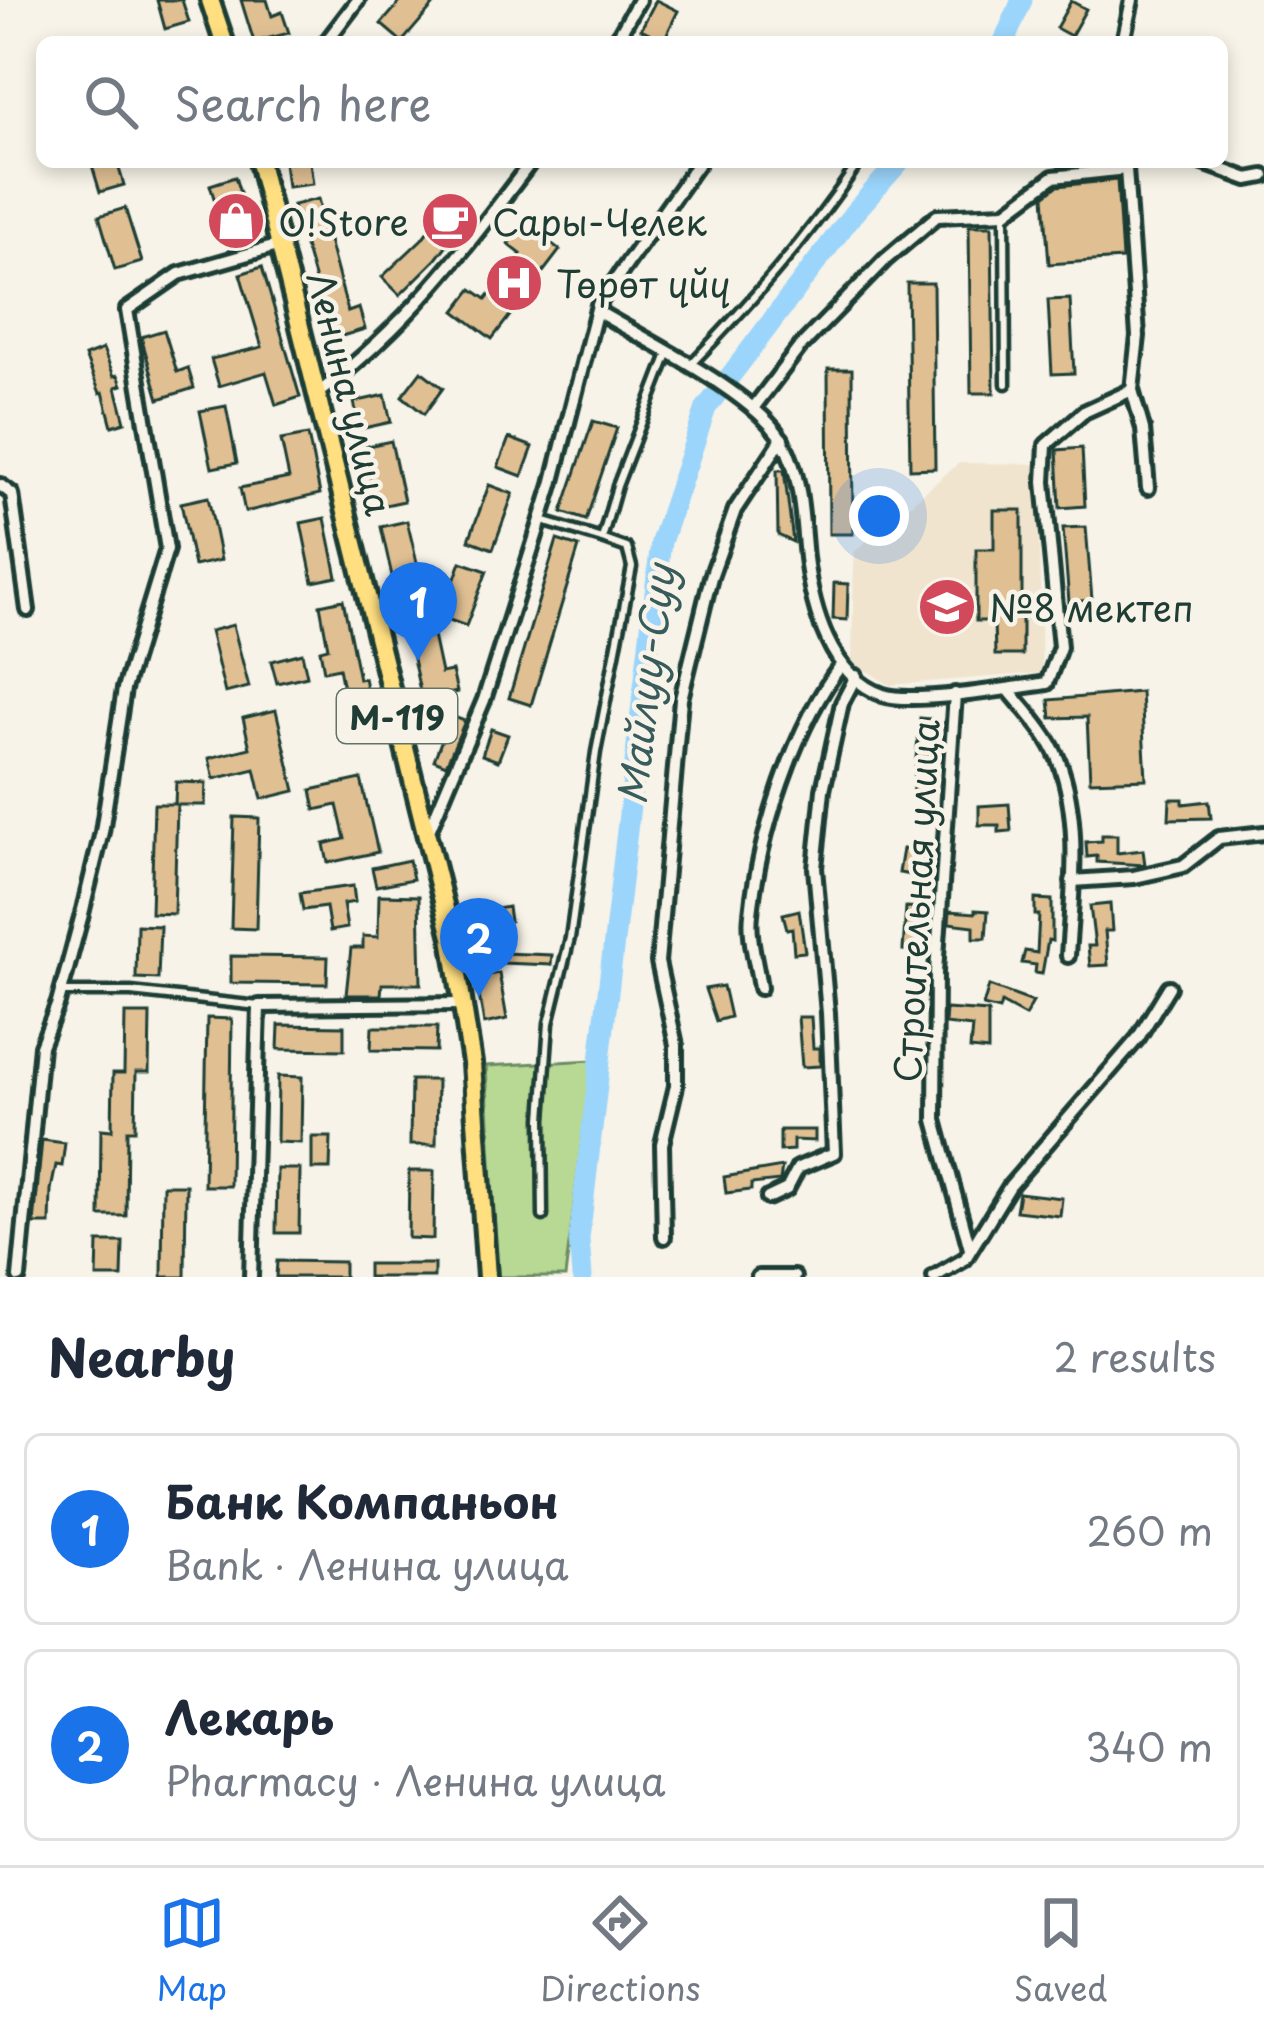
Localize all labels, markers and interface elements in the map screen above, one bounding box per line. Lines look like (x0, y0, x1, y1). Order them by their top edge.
search box (36, 36, 1228, 168)
text: Search here (174, 68, 431, 136)
icon: search (78, 69, 144, 135)
shop icon: O!Store (205, 190, 267, 252)
cafe icon: Сары-Челек (419, 190, 481, 252)
place label: O!Store (278, 194, 409, 248)
place label: Сары-Челек (492, 194, 707, 248)
hospital icon: Төрөт үйү (483, 252, 545, 314)
place label: Төрөт үйү (556, 256, 729, 310)
street label: Ленина улица (295, 265, 407, 521)
your location (849, 486, 909, 546)
water label: Майлуу-Суу (600, 559, 688, 807)
pin: 1 (379, 562, 457, 661)
school or university icon: №8 мектеп (916, 576, 978, 638)
place label: №8 мектеп (989, 580, 1193, 634)
road number: М-119 (337, 689, 457, 743)
street label: Строительная улица (879, 718, 951, 1084)
pin: 2 (440, 898, 518, 997)
text: Nearby (48, 1317, 235, 1394)
text: 2 results (1054, 1326, 1216, 1385)
text: Банк Компаньон (165, 1466, 558, 1534)
text: 1 (81, 1500, 99, 1559)
text: 260 m (1086, 1500, 1213, 1559)
text: Bank · Ленина улица (165, 1534, 569, 1593)
text: Лекарь (165, 1682, 334, 1750)
text: 2 (76, 1716, 104, 1775)
text: 340 m (1085, 1716, 1213, 1775)
text: Pharmacy · Ленина улица (165, 1750, 666, 1809)
tab: Map (157, 1890, 227, 2012)
tab: Directions (540, 1890, 701, 2012)
tab: Saved (1014, 1890, 1107, 2012)

